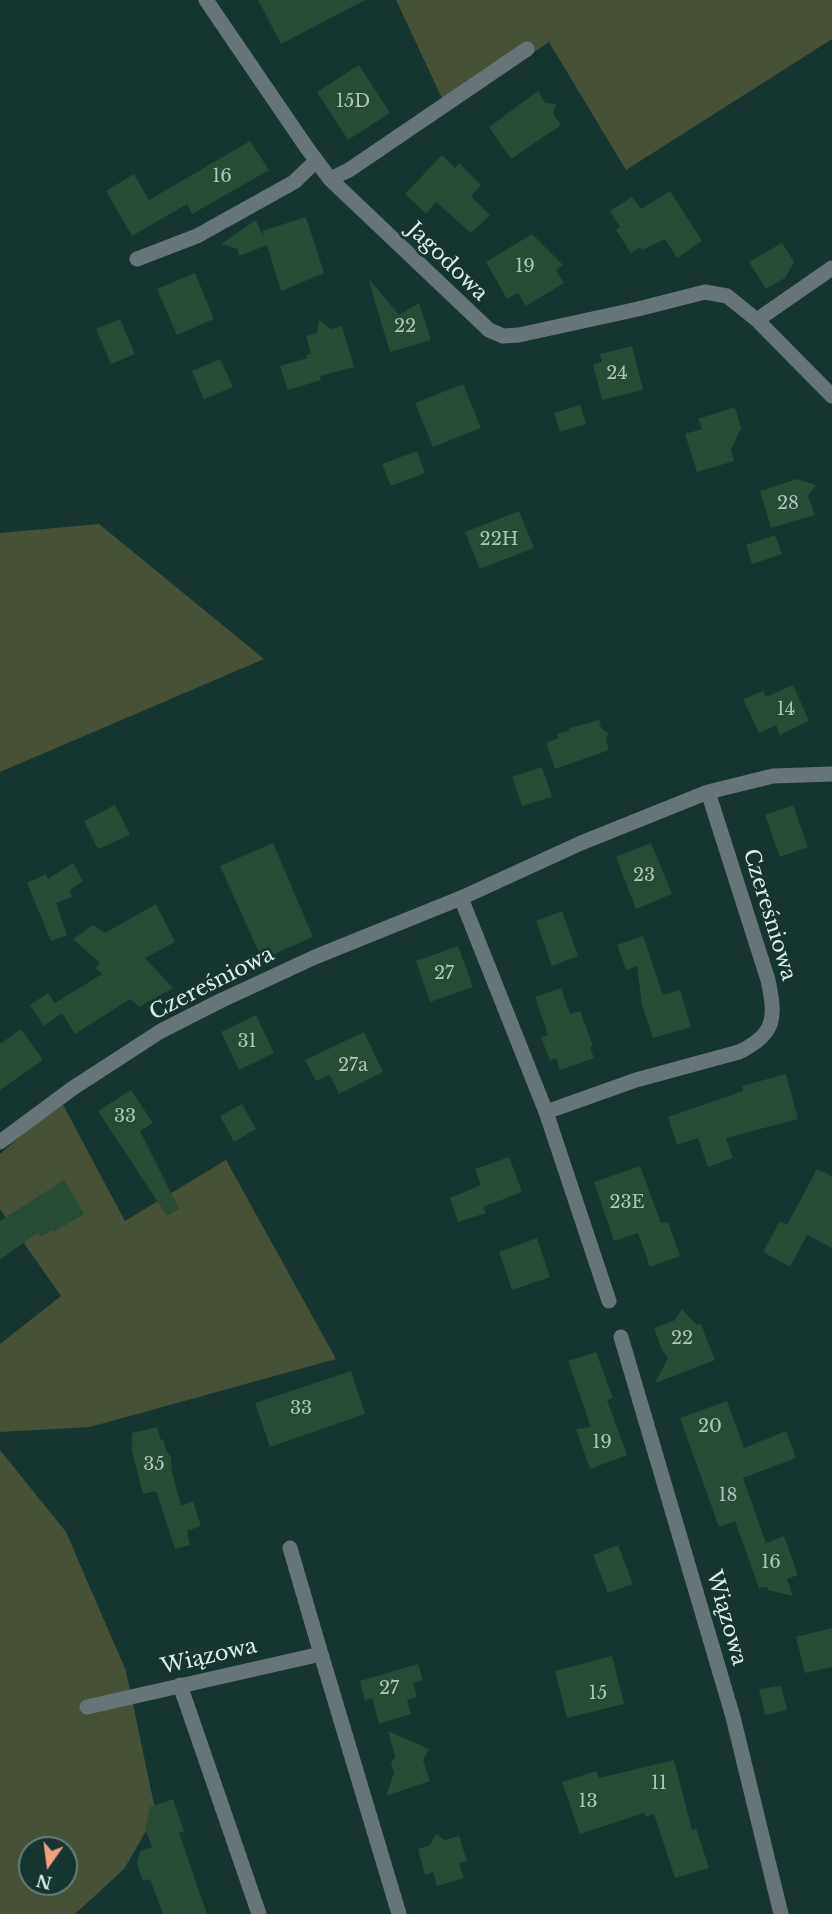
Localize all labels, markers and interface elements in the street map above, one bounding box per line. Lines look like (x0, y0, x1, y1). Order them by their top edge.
house number: 15D (336, 91, 370, 113)
house number: 16 (212, 166, 232, 188)
street label: Jagodowa (401, 217, 493, 307)
house number: 19 (515, 256, 535, 278)
house number: 22 (394, 316, 416, 338)
house number: 24 (606, 363, 628, 385)
house number: 28 (777, 493, 799, 515)
house number: 22H (480, 529, 518, 551)
house number: 14 (777, 699, 795, 721)
street label: Czereśniowa (737, 846, 801, 984)
house number: 23 (633, 865, 655, 887)
street label: Czereśniowa (146, 942, 278, 1026)
house number: 27 (434, 963, 454, 985)
house number: 31 (237, 1031, 257, 1053)
house number: 27a (338, 1055, 368, 1077)
house number: 33 (114, 1106, 136, 1128)
house number: 23E (609, 1192, 645, 1214)
house number: 22 (671, 1328, 693, 1350)
house number: 33 (290, 1398, 312, 1420)
house number: 20 (698, 1416, 722, 1438)
house number: 19 (592, 1432, 612, 1454)
house number: 35 (143, 1454, 165, 1476)
house number: 18 (719, 1485, 737, 1507)
house number: 16 (761, 1552, 781, 1574)
street label: Wiązowa (700, 1568, 752, 1668)
street label: Wiązowa (159, 1634, 259, 1680)
house number: 27 (379, 1678, 399, 1700)
house number: 15 (589, 1683, 607, 1705)
house number: 11 (651, 1773, 667, 1795)
house number: 13 (578, 1791, 598, 1813)
north arrow (18, 1836, 78, 1896)
text: N (34, 1870, 54, 1893)

